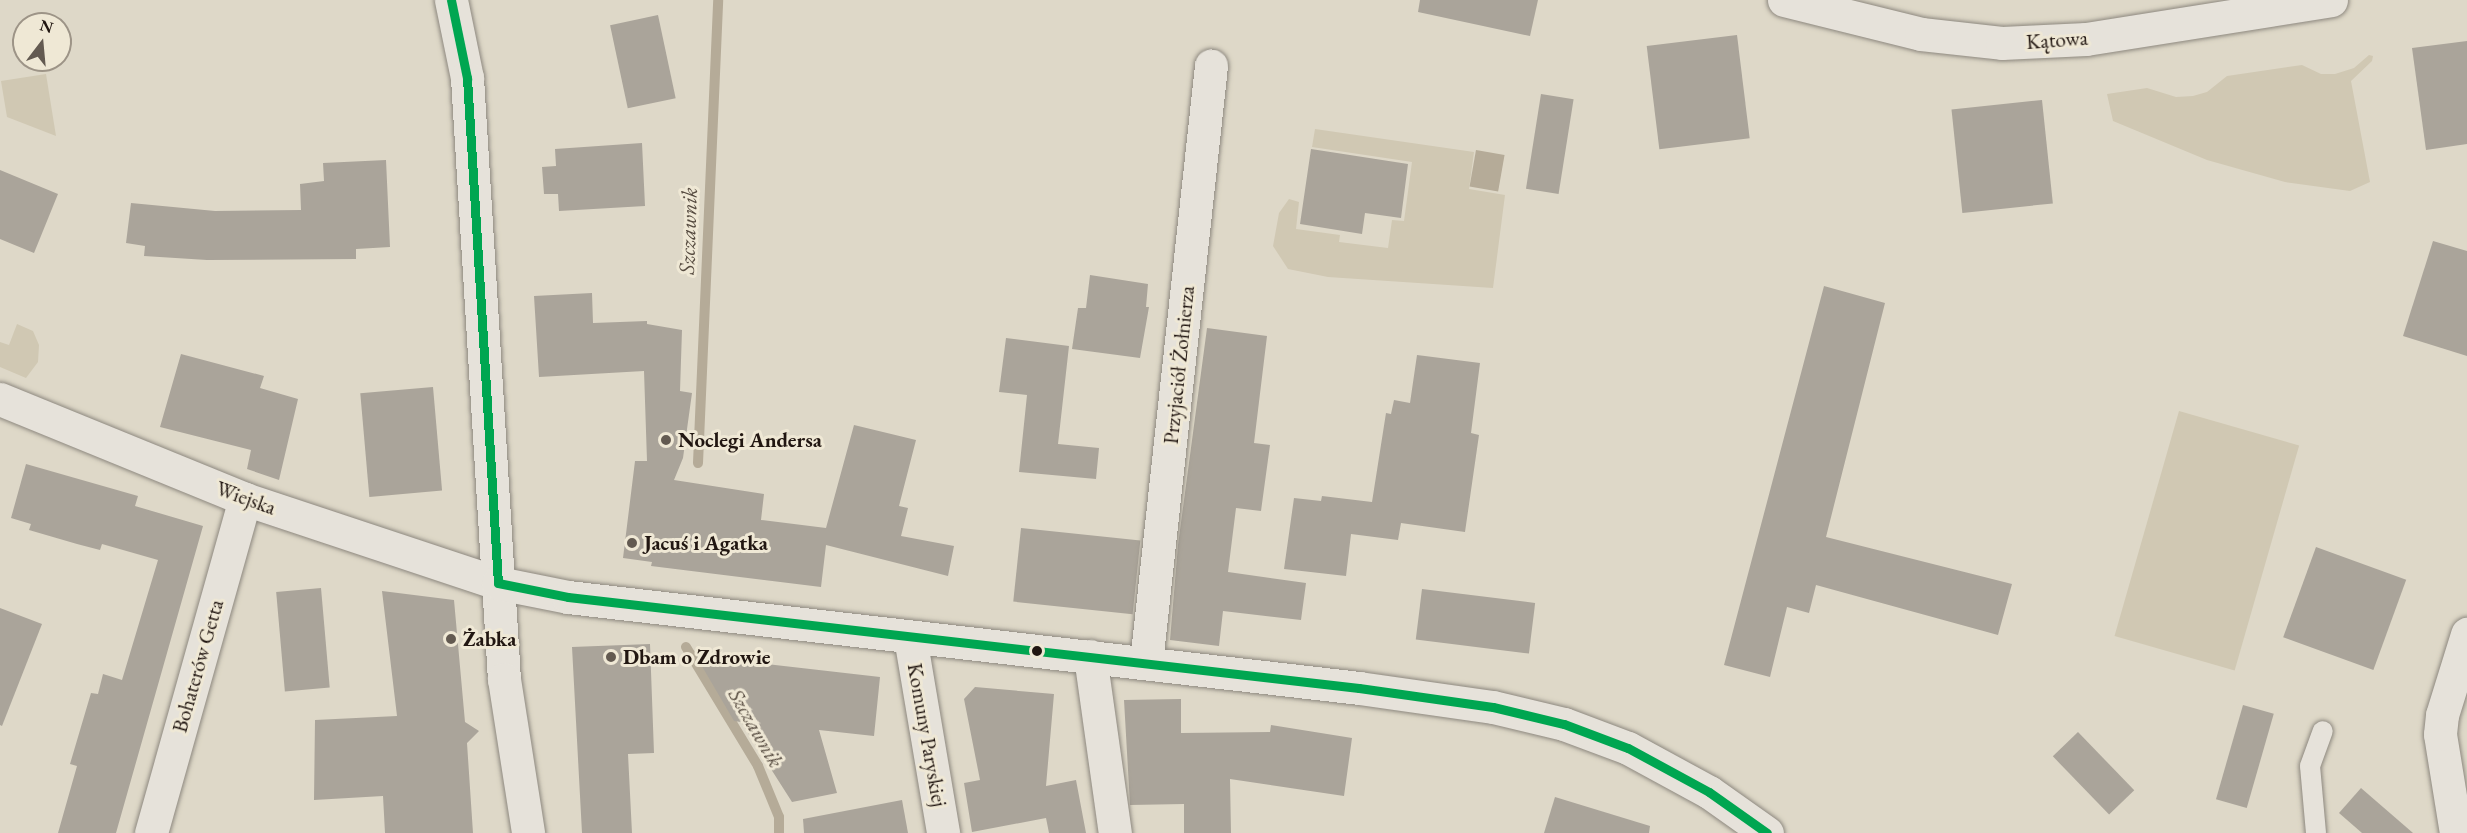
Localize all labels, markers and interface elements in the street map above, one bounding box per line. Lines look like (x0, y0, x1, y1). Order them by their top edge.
north arrow (12, 12, 72, 72)
text: N (37, 14, 56, 38)
street label: Kątowa (2025, 25, 2089, 55)
water label: Szczawnik (673, 187, 703, 275)
street label: Przyjaciół Żołnierza (1158, 285, 1200, 445)
place label: Noclegi Andersa (678, 427, 822, 453)
marker: Noclegi Andersa (659, 433, 673, 447)
street label: Wiejska (213, 476, 279, 520)
place label: Jacuś i Agatka (644, 530, 768, 556)
marker: Jacuś i Agatka (625, 536, 639, 550)
street label: Bohaterów Getta (167, 597, 229, 735)
place label: Żabka (463, 626, 516, 652)
marker: Żabka (444, 632, 458, 646)
place label: Dbam o Zdrowie (623, 644, 771, 670)
unlabelled marker (1031, 645, 1043, 657)
marker: Dbam o Zdrowie (604, 650, 618, 664)
street label: Komuny Paryskiej (902, 661, 952, 809)
water label: Szczawnik (723, 684, 789, 772)

